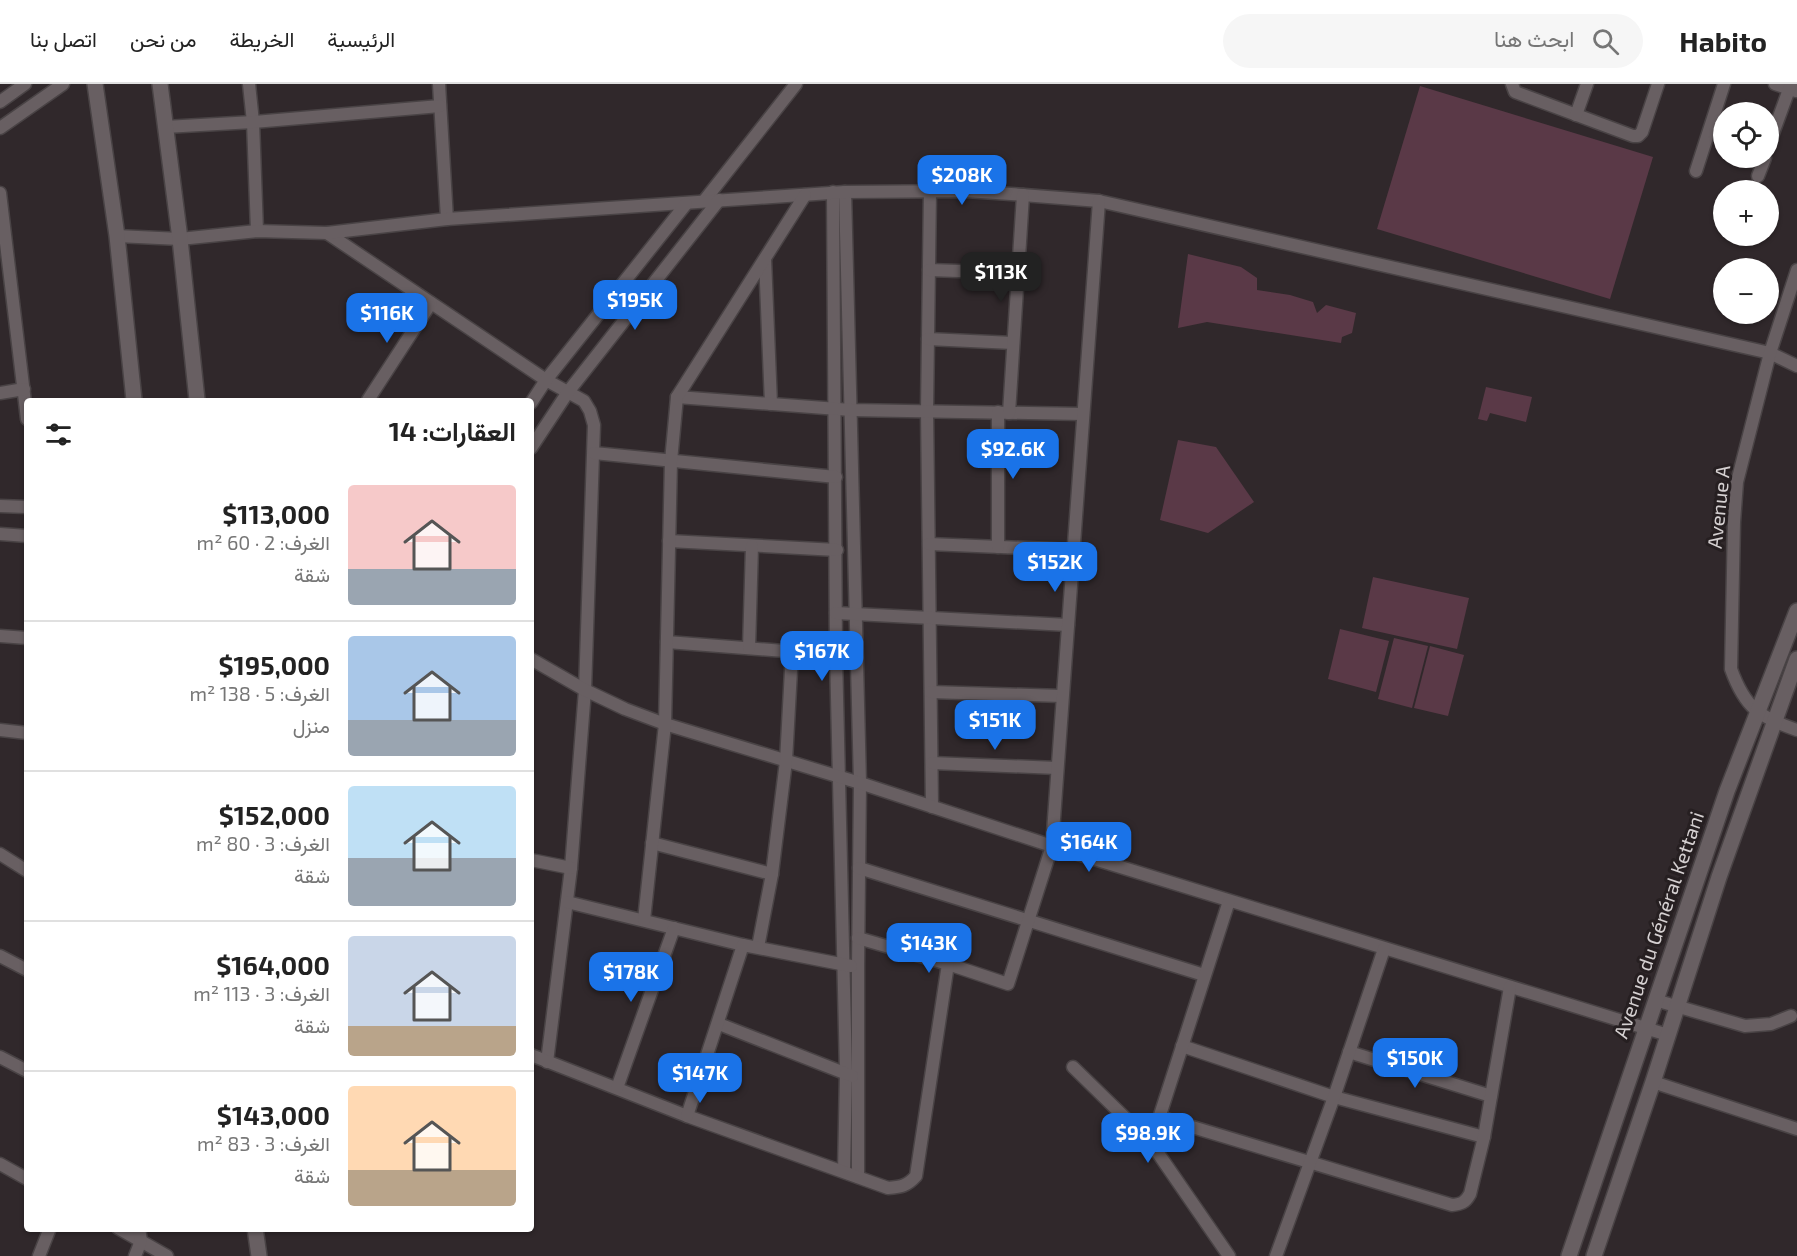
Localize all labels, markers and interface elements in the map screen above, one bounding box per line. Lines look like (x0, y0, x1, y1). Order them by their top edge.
search box (1223, 14, 1643, 68)
text: Habito (1679, 24, 1767, 58)
text: ابحث هنا (1494, 25, 1574, 51)
icon: search (1589, 25, 1622, 58)
text: اتصل بنا (30, 26, 97, 51)
text: من نحن (130, 26, 196, 51)
text: الخريطة (229, 26, 294, 51)
text: الرئيسية (327, 26, 395, 51)
map controls (1713, 102, 1779, 324)
button: locate (1713, 102, 1779, 168)
pin: $208K (920, 155, 1004, 206)
text: $208K (932, 162, 992, 186)
button: + (1713, 180, 1779, 246)
pin: $113K (959, 252, 1043, 303)
button: − (1713, 258, 1779, 324)
text: $113K (975, 259, 1027, 283)
pin: $195K (593, 280, 677, 331)
text: $195K (607, 287, 663, 311)
pin: $116K (345, 293, 429, 344)
text: $116K (360, 300, 414, 324)
text: العقارات: 14 (389, 415, 516, 446)
icon: filters (42, 418, 75, 451)
pin: $92.6K (964, 429, 1062, 480)
text: $92.6K (981, 436, 1045, 460)
street label: Avenue A (1702, 464, 1734, 550)
text: $113,000 (222, 498, 330, 529)
icon: home (396, 509, 468, 581)
text: الغرف: 2 · 60 m² (197, 530, 330, 554)
pin: $152K (1013, 542, 1097, 593)
text: $152K (1027, 549, 1083, 573)
text: شقة (294, 562, 330, 586)
pin: $167K (780, 631, 864, 682)
text: $167K (794, 638, 850, 662)
text: $195,000 (218, 649, 330, 680)
icon: home (396, 660, 468, 732)
text: الغرف: 5 · 138 m² (189, 681, 330, 705)
pin: $151K (953, 700, 1037, 751)
text: $151K (969, 707, 1021, 731)
text: منزل (293, 713, 330, 737)
text: $152,000 (219, 799, 330, 830)
street label: Avenue du Général Kettani (1608, 808, 1708, 1041)
icon: home (396, 810, 468, 882)
pin: $164K (1047, 822, 1131, 873)
text: $164K (1060, 829, 1118, 853)
text: الغرف: 3 · 80 m² (196, 831, 330, 855)
text: شقة (294, 863, 330, 887)
pin: $143K (887, 923, 971, 974)
text: $143K (901, 930, 958, 954)
text: $164,000 (216, 949, 330, 980)
pin: $178K (589, 952, 673, 1003)
text: $178K (603, 959, 659, 983)
icon: home (396, 960, 468, 1032)
text: الغرف: 3 · 113 m² (193, 981, 330, 1005)
text: شقة (294, 1013, 330, 1037)
pin: $150K (1373, 1038, 1457, 1089)
text: $150K (1387, 1045, 1443, 1069)
pin: $147K (658, 1053, 742, 1104)
text: $147K (672, 1060, 728, 1084)
text: $143,000 (217, 1099, 330, 1130)
icon: home (396, 1110, 468, 1182)
pin: $98.9K (1099, 1113, 1197, 1164)
text: $98.9K (1115, 1120, 1181, 1144)
text: الغرف: 3 · 83 m² (197, 1131, 330, 1155)
text: شقة (294, 1163, 330, 1187)

